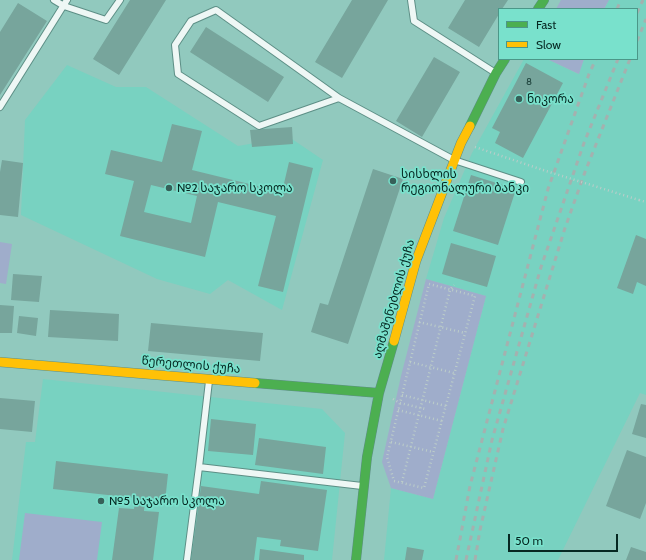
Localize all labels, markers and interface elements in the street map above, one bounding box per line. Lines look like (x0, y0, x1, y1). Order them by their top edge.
legend (498, 8, 638, 60)
text: Fast (536, 17, 556, 32)
text: Slow (536, 37, 561, 52)
house number: 8 (526, 76, 532, 88)
place label: ნიკორა (527, 92, 574, 106)
marker: ნიკორა (514, 94, 524, 104)
place label: სისხლის რეგიონალური ბანკი (401, 167, 529, 195)
marker: სისხლის რეგიონალური ბანკი (388, 176, 398, 186)
place label: №2 საჯარო სკოლა (177, 181, 293, 195)
marker: №2 საჯარო სკოლა (164, 183, 174, 193)
street label: აღმაშენებლის ქუჩა (370, 238, 418, 360)
street label: წერეთლის ქუჩა (141, 354, 241, 376)
place label: №5 საჯარო სკოლა (109, 494, 225, 508)
marker: №5 საჯარო სკოლა (96, 496, 106, 506)
scale bar (510, 526, 620, 552)
text: 50 m (515, 533, 543, 548)

